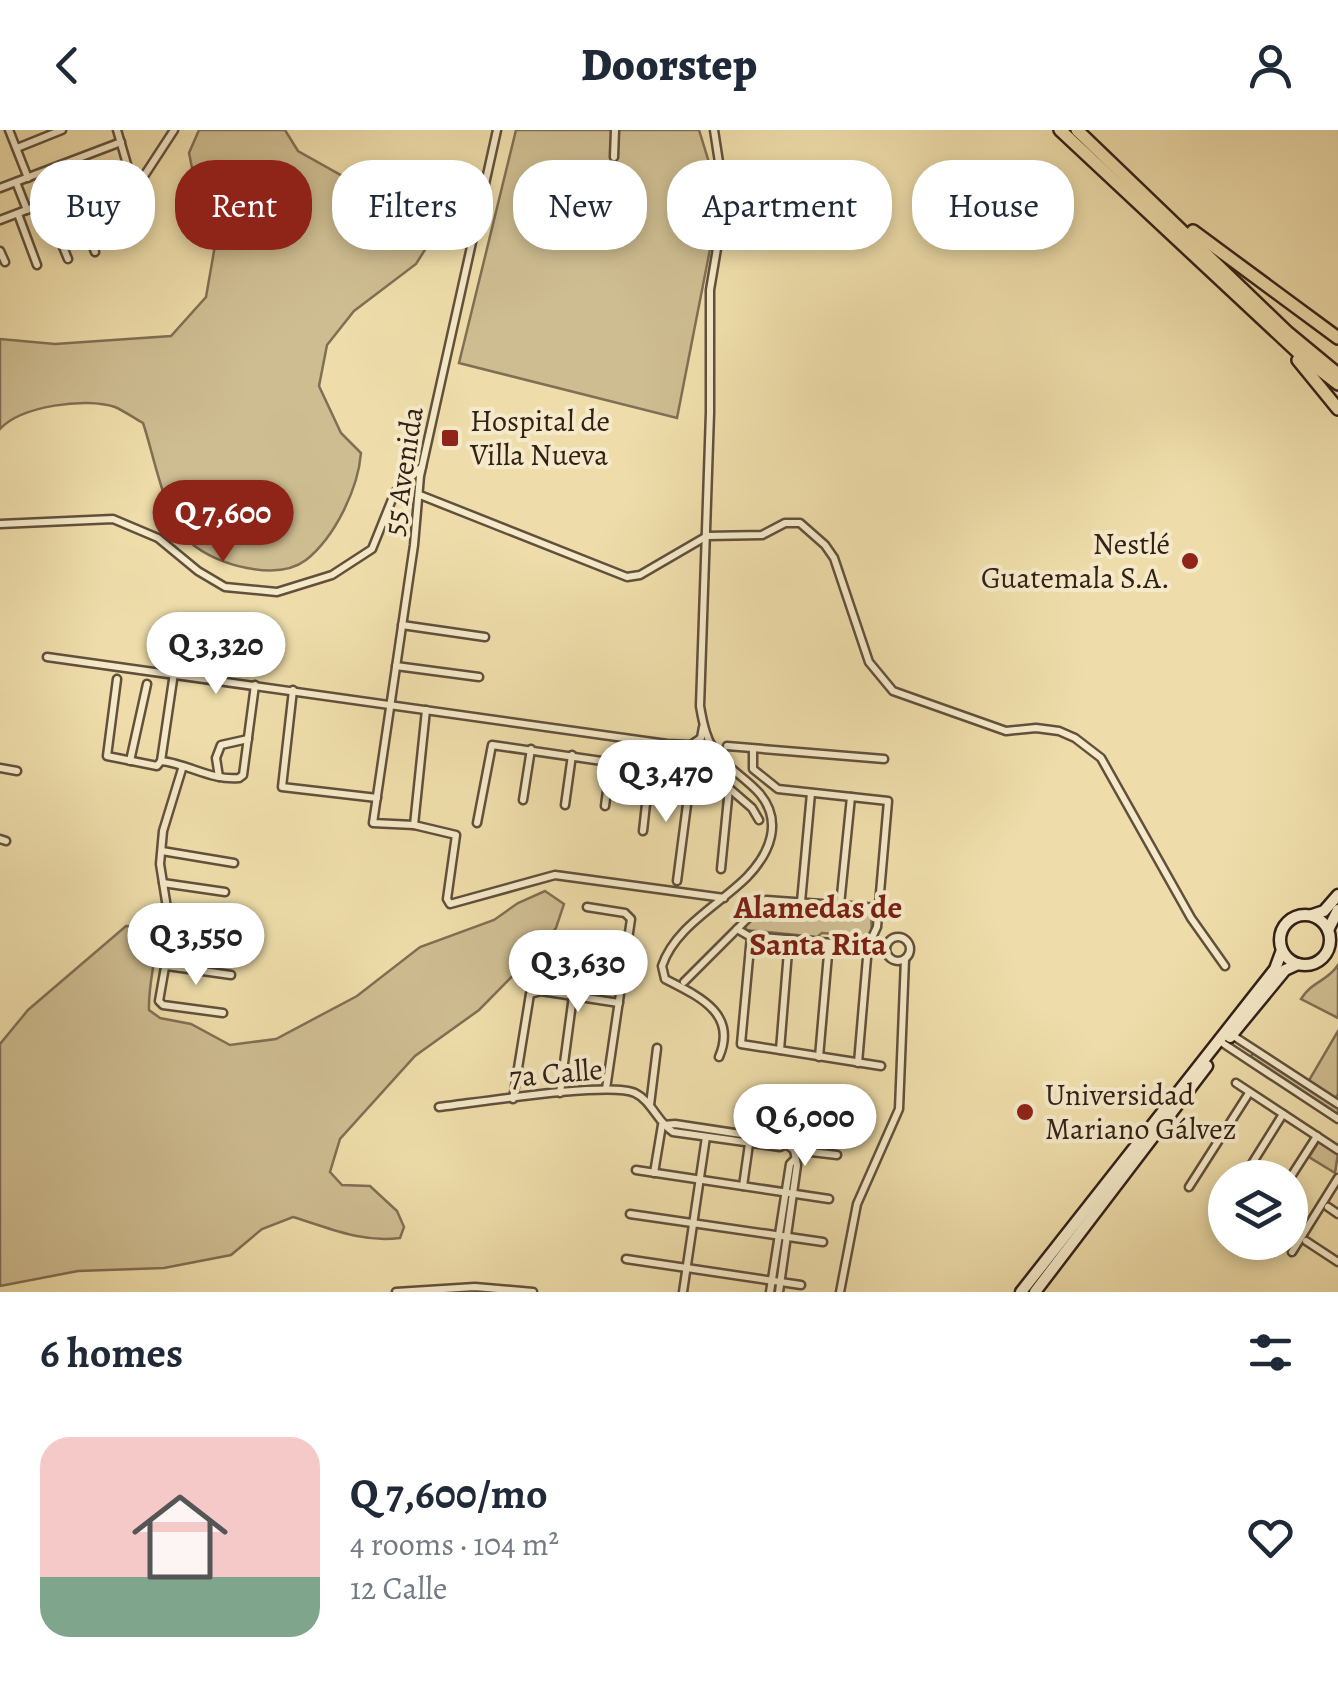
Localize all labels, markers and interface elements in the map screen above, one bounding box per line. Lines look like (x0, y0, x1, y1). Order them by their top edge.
text: Doorstep (581, 34, 757, 96)
icon: back (40, 38, 95, 93)
icon: person (1243, 38, 1298, 93)
chip: Buy (30, 160, 155, 250)
chip: Rent (175, 160, 312, 250)
chip: Filters (332, 160, 493, 250)
chip: New (513, 160, 647, 250)
chip: Apartment (667, 160, 892, 250)
chip: House (912, 160, 1074, 250)
place label: Hospital de Villa Nueva (469, 401, 610, 475)
street label: 55 Avenida (373, 404, 433, 538)
marker: Hospital de Villa Nueva (439, 427, 461, 449)
pin: Q 7,600 (131, 480, 315, 565)
text: Q 7,600 (175, 490, 271, 534)
place label: Nestlé Guatemala S.A. (981, 524, 1170, 598)
marker: Nestlé Guatemala S.A. (1179, 550, 1201, 572)
pin: Q 3,320 (124, 612, 308, 697)
text: Q 3,320 (168, 622, 264, 666)
pin: Q 3,470 (574, 740, 758, 825)
text: Q 3,470 (619, 750, 713, 794)
district label: Alamedas de Santa Rita (733, 885, 902, 966)
pin: Q 3,550 (104, 903, 288, 988)
text: Q 3,550 (149, 913, 243, 957)
pin: Q 3,630 (486, 930, 670, 1015)
text: Q 3,630 (531, 940, 625, 984)
street label: 7a Calle (508, 1049, 604, 1097)
place label: Universidad Mariano Gálvez (1045, 1075, 1236, 1149)
pin: Q 6,000 (713, 1084, 897, 1169)
text: Q 6,000 (755, 1094, 855, 1138)
marker: Universidad Mariano Gálvez (1014, 1101, 1036, 1123)
map controls (1208, 1160, 1308, 1260)
button: layers (1208, 1160, 1308, 1260)
text: 6 homes (40, 1324, 183, 1381)
icon: filters (1243, 1325, 1298, 1380)
text: Q 7,600/mo (350, 1465, 548, 1522)
icon: home (120, 1477, 240, 1597)
icon: heart (1243, 1510, 1298, 1565)
text: 4 rooms · 104 m² (350, 1522, 559, 1566)
text: 12 Calle (350, 1566, 447, 1610)

